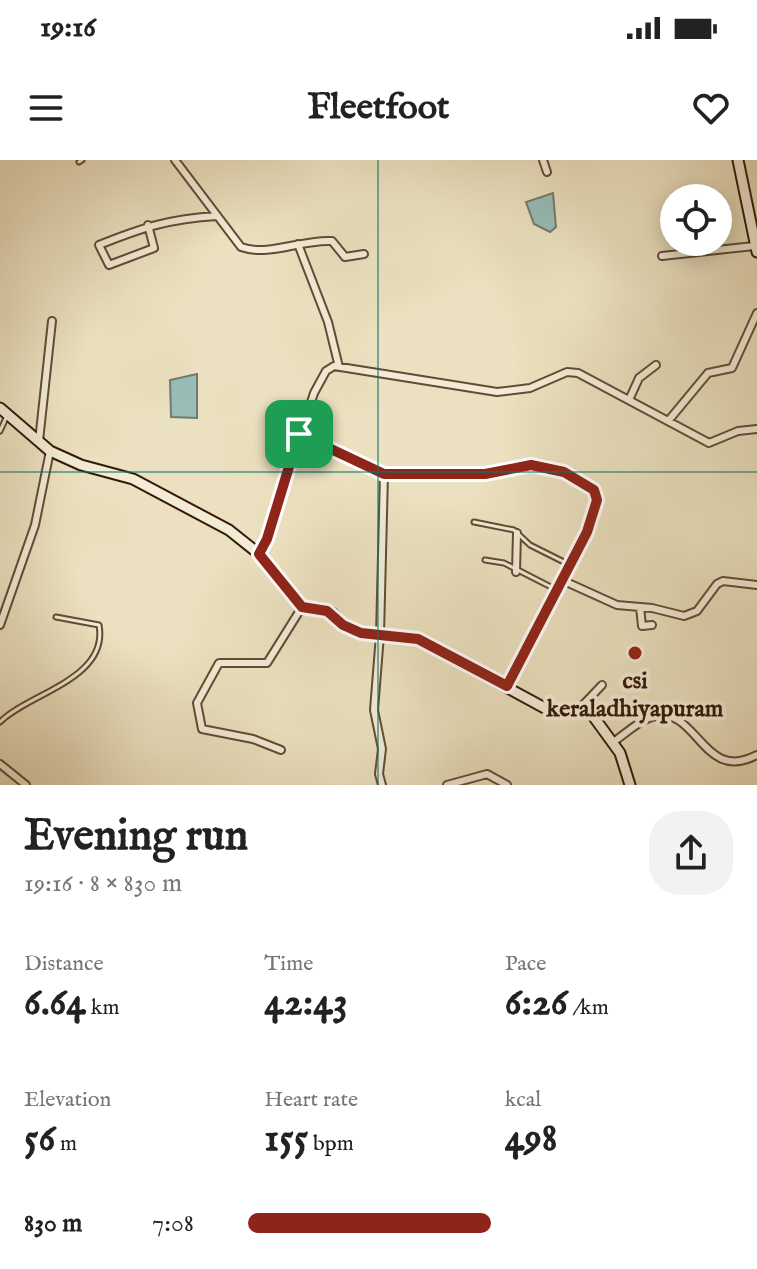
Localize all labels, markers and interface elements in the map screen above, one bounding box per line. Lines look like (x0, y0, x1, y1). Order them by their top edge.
text: 19:16 (40, 9, 96, 47)
text: Fleetfoot (308, 85, 449, 131)
icon: menu (24, 86, 68, 130)
icon: heart (689, 86, 733, 130)
map controls (660, 184, 732, 256)
button: locate (660, 184, 732, 256)
pin (265, 400, 333, 468)
icon: arrive (277, 412, 321, 456)
marker: csi keraladhiyapuram (626, 644, 644, 662)
place label: csi keraladhiyapuram (546, 666, 724, 725)
text: Evening run (24, 809, 248, 865)
button: share (649, 811, 733, 895)
text: 19:16 · 8 × 830 m (24, 867, 182, 900)
text: Distance (24, 950, 104, 978)
text: Time (264, 950, 313, 978)
text: Pace (505, 950, 546, 978)
text: 6.64 (24, 978, 86, 1029)
text: 42:43 (264, 978, 348, 1029)
text: 6:26 (505, 978, 568, 1029)
text: km (86, 994, 120, 1022)
text: /km (568, 994, 609, 1022)
text: Elevation (24, 1086, 111, 1114)
text: Heart rate (264, 1086, 358, 1114)
text: kcal (505, 1086, 541, 1114)
text: 56 (24, 1114, 55, 1165)
text: 155 (264, 1114, 308, 1165)
text: 498 (505, 1114, 557, 1165)
text: m (55, 1130, 77, 1158)
text: bpm (308, 1130, 354, 1158)
text: 830 m (24, 1207, 82, 1240)
text: 7:08 (152, 1207, 194, 1240)

